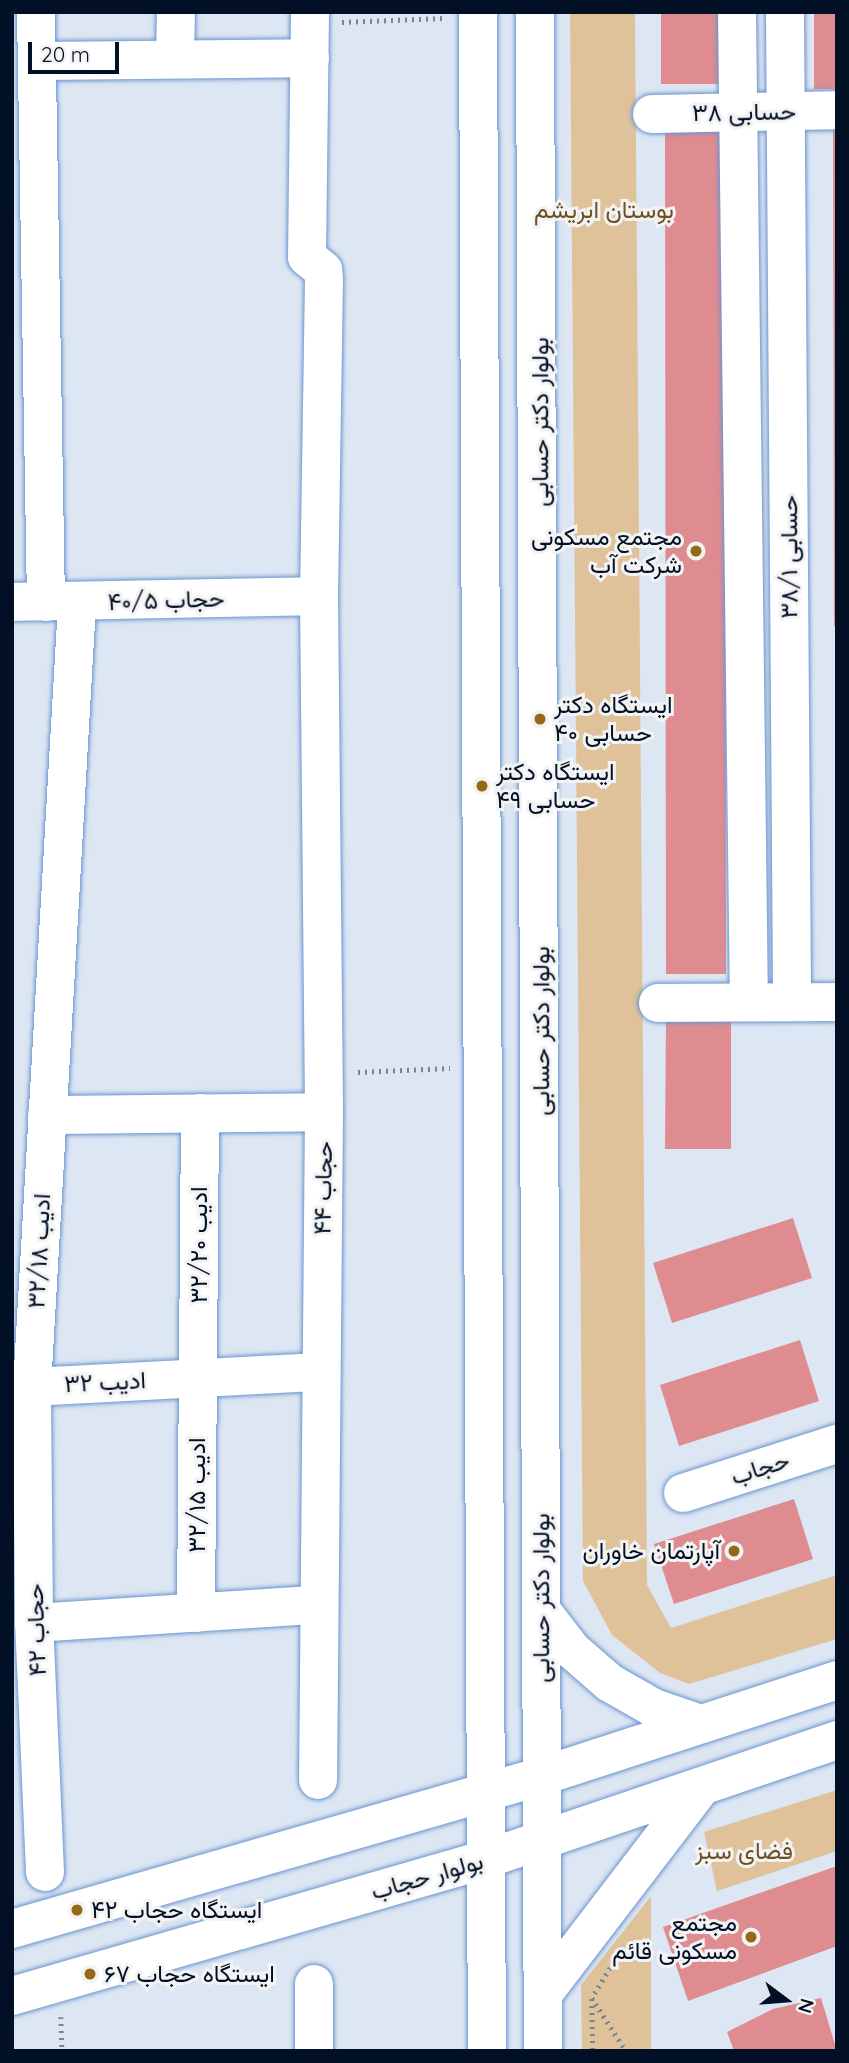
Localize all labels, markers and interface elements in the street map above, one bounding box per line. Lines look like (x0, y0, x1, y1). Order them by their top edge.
scale bar (32, 28, 122, 72)
text: 20 m (41, 41, 90, 67)
street label: حسابی ۳۸ (692, 97, 796, 127)
park label: بوستان ابریشم (534, 196, 674, 224)
street label: بولوار دکتر حسابی (526, 337, 554, 507)
street label: حسابی ۳۸/۱ (775, 495, 803, 619)
place label: مجتمع مسکونی شرکت آب (531, 523, 682, 579)
marker: مجتمع مسکونی شرکت آب (688, 543, 704, 559)
street label: حجاب ۴۰/۵ (107, 584, 225, 616)
place label: ایستگاه دکتر حسابی ۴۰ (554, 691, 673, 747)
marker: ایستگاه دکتر حسابی ۴۰ (532, 711, 548, 727)
place label: ایستگاه دکتر حسابی ۴۹ (496, 758, 615, 814)
marker: ایستگاه دکتر حسابی ۴۹ (474, 778, 490, 794)
street label: بولوار دکتر حسابی (527, 946, 555, 1116)
street label: حجاب ۴۴ (308, 1141, 338, 1235)
street label: ادیب ۳۲/۲۰ (185, 1187, 213, 1303)
street label: ادیب ۳۲/۱۸ (22, 1193, 56, 1309)
street label: ادیب ۳۲ (63, 1365, 147, 1399)
street label: ادیب ۳۲/۱۵ (183, 1437, 211, 1553)
street label: حجاب (727, 1445, 793, 1491)
street label: بولوار دکتر حسابی (527, 1513, 555, 1683)
place label: آپارتمان خاوران (583, 1537, 720, 1565)
marker: آپارتمان خاوران (726, 1543, 742, 1559)
street label: حجاب ۴۲ (20, 1583, 52, 1677)
park label: فضای سبز (695, 1837, 793, 1865)
street label: بولوار حجاب (368, 1846, 486, 1906)
place label: ایستگاه حجاب ۴۲ (91, 1896, 262, 1924)
marker: ایستگاه حجاب ۴۲ (69, 1902, 85, 1918)
place label: مجتمع مسکونی قائم (612, 1909, 737, 1965)
marker: مجتمع مسکونی قائم (743, 1929, 759, 1945)
place label: ایستگاه حجاب ۶۷ (104, 1960, 275, 1988)
north arrow (751, 1965, 821, 2035)
marker: ایستگاه حجاب ۶۷ (82, 1966, 98, 1982)
text: N (793, 1996, 820, 2016)

